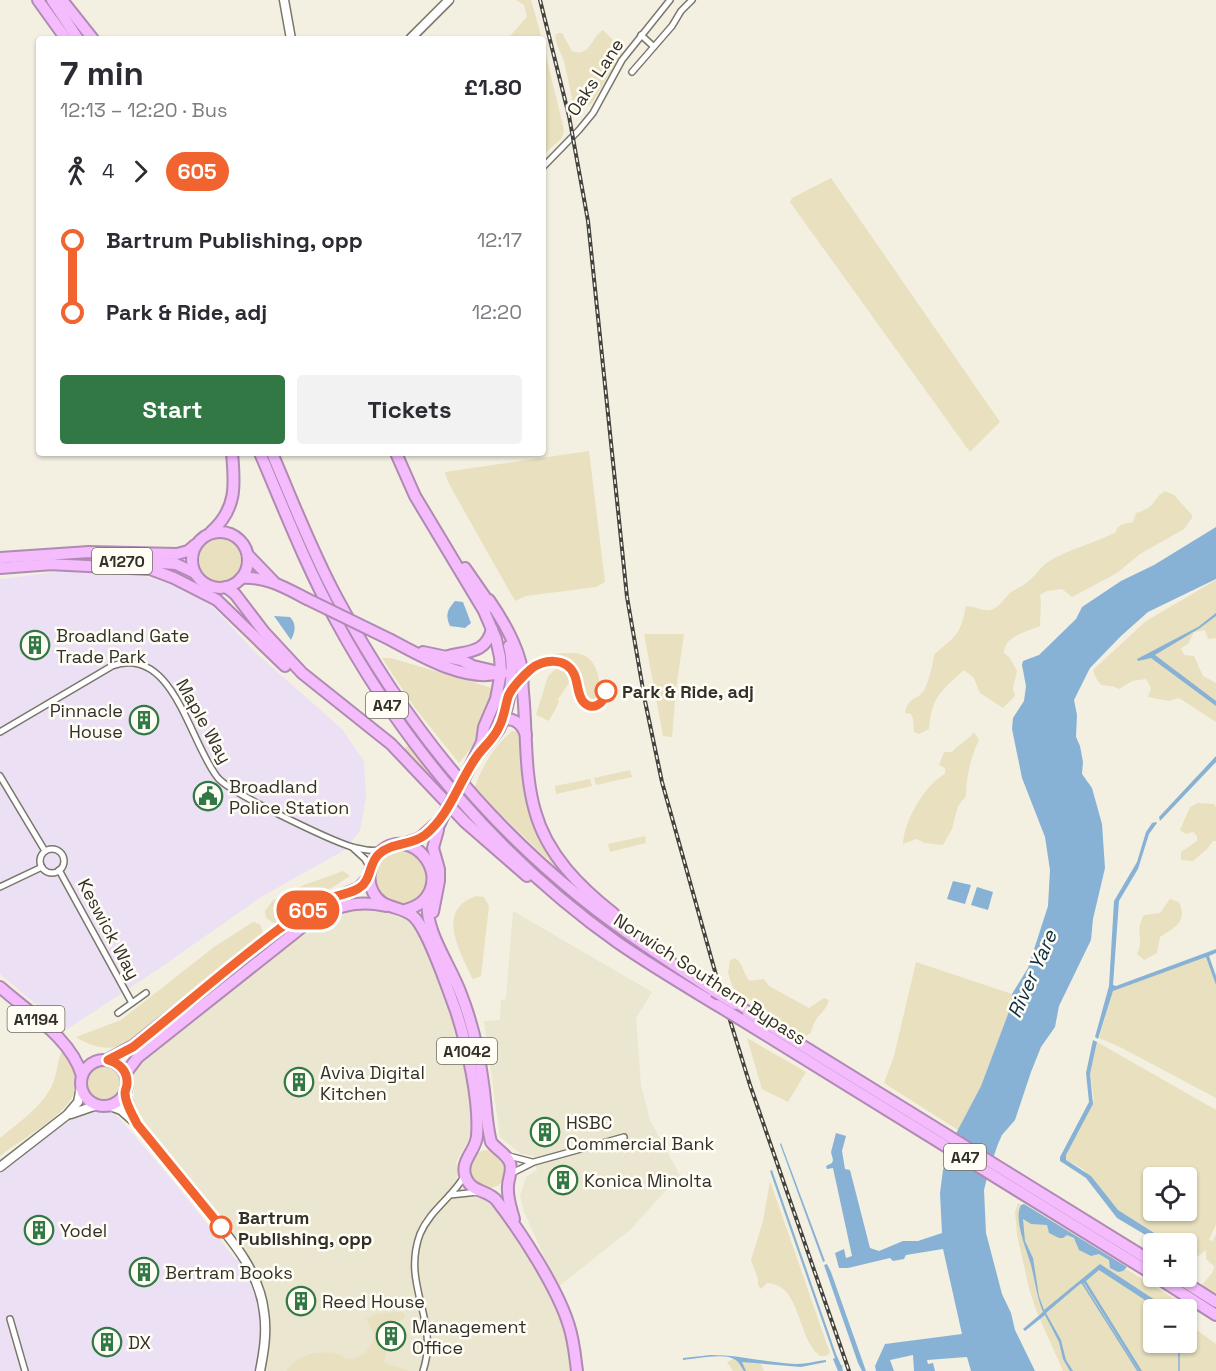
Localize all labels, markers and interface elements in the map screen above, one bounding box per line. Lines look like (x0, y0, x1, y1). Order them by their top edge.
street label: Oaks Lane (561, 34, 629, 120)
text: 7 min (60, 53, 144, 95)
text: £1.80 (464, 73, 522, 101)
text: 12:13 – 12:20 · Bus (60, 97, 228, 123)
icon: walk (60, 155, 93, 188)
icon: forward (124, 155, 157, 188)
text: 4 (102, 158, 115, 184)
text: 605 (178, 158, 217, 185)
text: Bartrum Publishing, opp (106, 226, 363, 254)
text: 12:17 (477, 227, 522, 253)
text: Park & Ride, adj (106, 298, 267, 326)
text: 12:20 (472, 299, 522, 325)
button: Start (60, 375, 285, 444)
button: Tickets (297, 375, 522, 444)
road number: A1270 (92, 548, 152, 574)
place label: Broadland Gate Trade Park (56, 624, 189, 668)
building icon: Broadland Gate Trade Park (19, 629, 51, 661)
street label: Maple Way (171, 674, 237, 768)
marker: Park & Ride, adj (595, 680, 617, 702)
place label: Park & Ride, adj (622, 680, 754, 703)
road number: A47 (366, 692, 408, 718)
place label: Pinnacle House (50, 699, 123, 743)
building icon: Pinnacle House (128, 704, 160, 736)
place label: Broadland Police Station (229, 775, 349, 819)
public building icon: Broadland Police Station (192, 780, 224, 812)
street label: Keswick Way (73, 875, 145, 983)
line badge: 605 (274, 890, 342, 930)
text: 605 (288, 897, 328, 924)
street label: Norwich Southern Bypass (610, 908, 810, 1050)
water label: River Yare (1001, 925, 1063, 1022)
road number: A1194 (8, 1006, 64, 1032)
road number: A1042 (437, 1038, 497, 1064)
place label: Aviva Digital Kitchen (320, 1061, 425, 1105)
building icon: Aviva Digital Kitchen (283, 1066, 315, 1098)
place label: HSBC Commercial Bank (566, 1111, 715, 1155)
building icon: HSBC Commercial Bank (529, 1116, 561, 1148)
road number: A47 (944, 1144, 986, 1170)
building icon: Konica Minolta (547, 1164, 579, 1196)
map controls (1143, 1167, 1197, 1353)
button: locate (1143, 1167, 1197, 1221)
place label: Konica Minolta (584, 1169, 712, 1192)
place label: Bartrum Publishing, opp (238, 1206, 372, 1250)
building icon: Yodel (23, 1214, 55, 1246)
marker: Bartrum Publishing, opp (210, 1216, 232, 1238)
place label: Yodel (60, 1219, 107, 1242)
button: + (1143, 1233, 1197, 1287)
building icon: Bertram Books (128, 1256, 160, 1288)
place label: Bertram Books (165, 1261, 293, 1284)
building icon: Reed House (285, 1285, 317, 1317)
place label: Reed House (322, 1290, 425, 1313)
button: − (1143, 1299, 1197, 1353)
place label: Management Office (412, 1315, 526, 1359)
building icon: Management Office (375, 1320, 407, 1352)
building icon: DX (91, 1326, 123, 1358)
place label: DX (128, 1331, 151, 1354)

